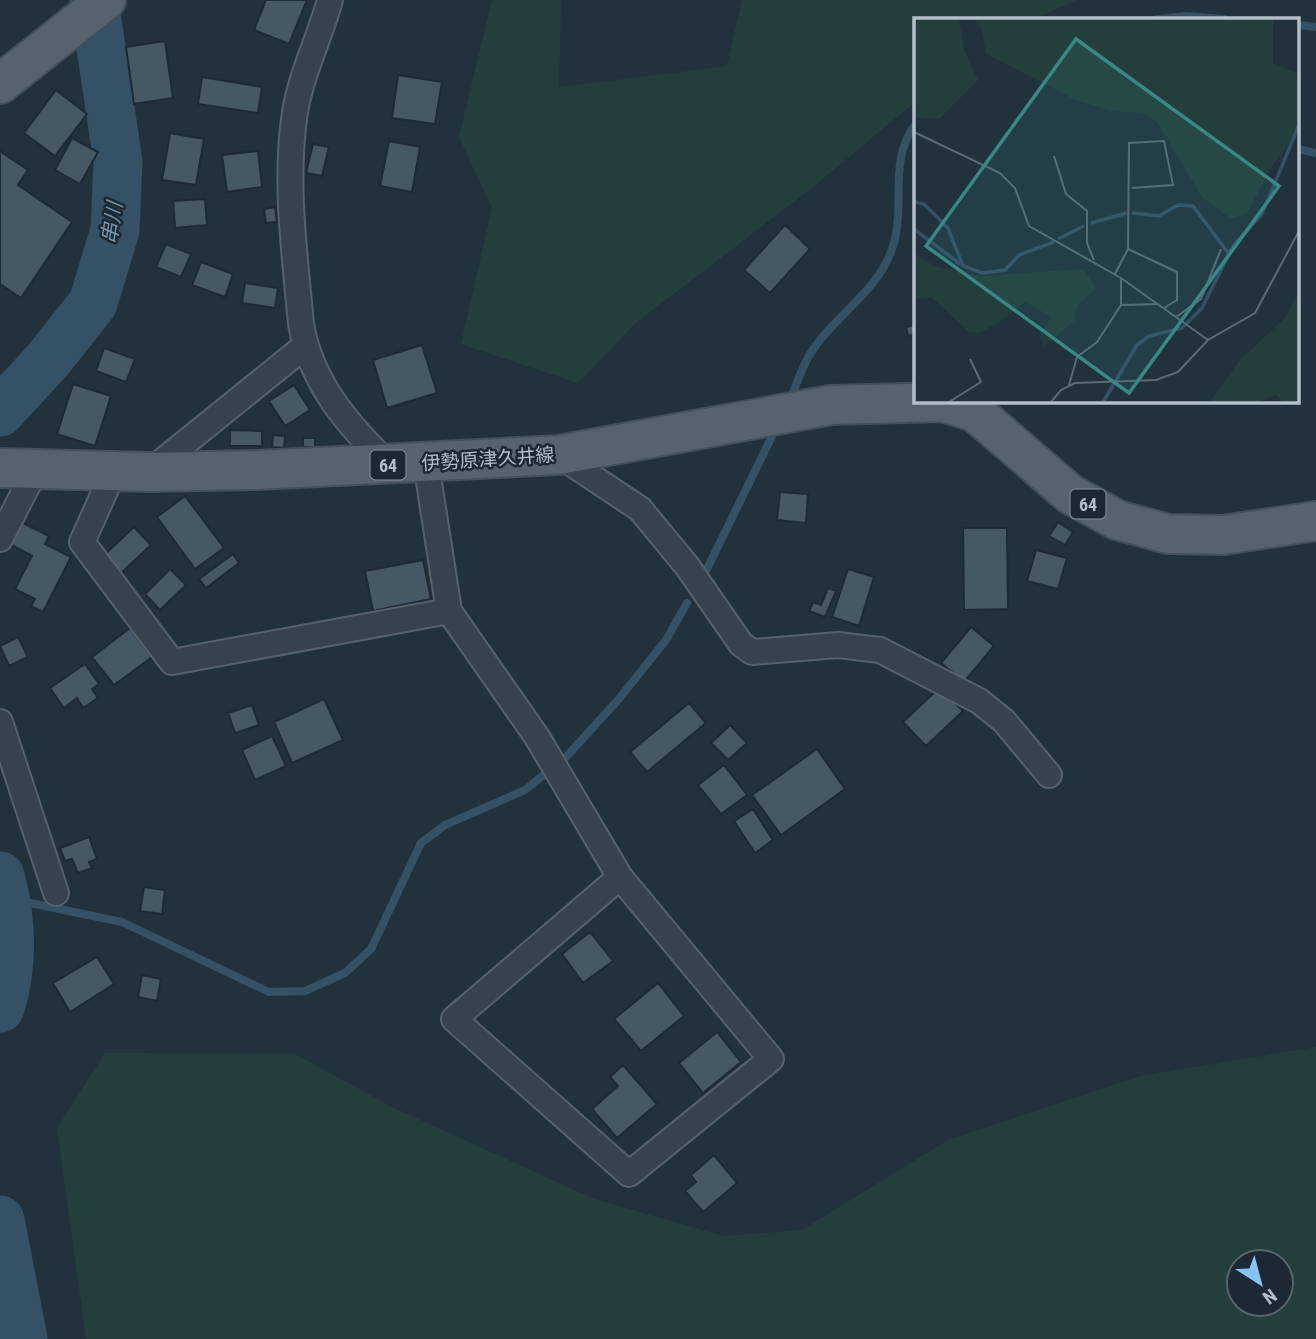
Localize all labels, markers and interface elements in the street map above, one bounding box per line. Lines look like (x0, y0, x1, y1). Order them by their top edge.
inset map (914, 18, 1298, 402)
water label: 串川 (97, 198, 127, 246)
street label: 伊勢原津久井線 (421, 443, 555, 475)
road number: 64 (370, 450, 406, 480)
road number: 64 (1070, 490, 1106, 518)
north arrow (1225, 1248, 1295, 1318)
text: N (1258, 1284, 1281, 1309)

